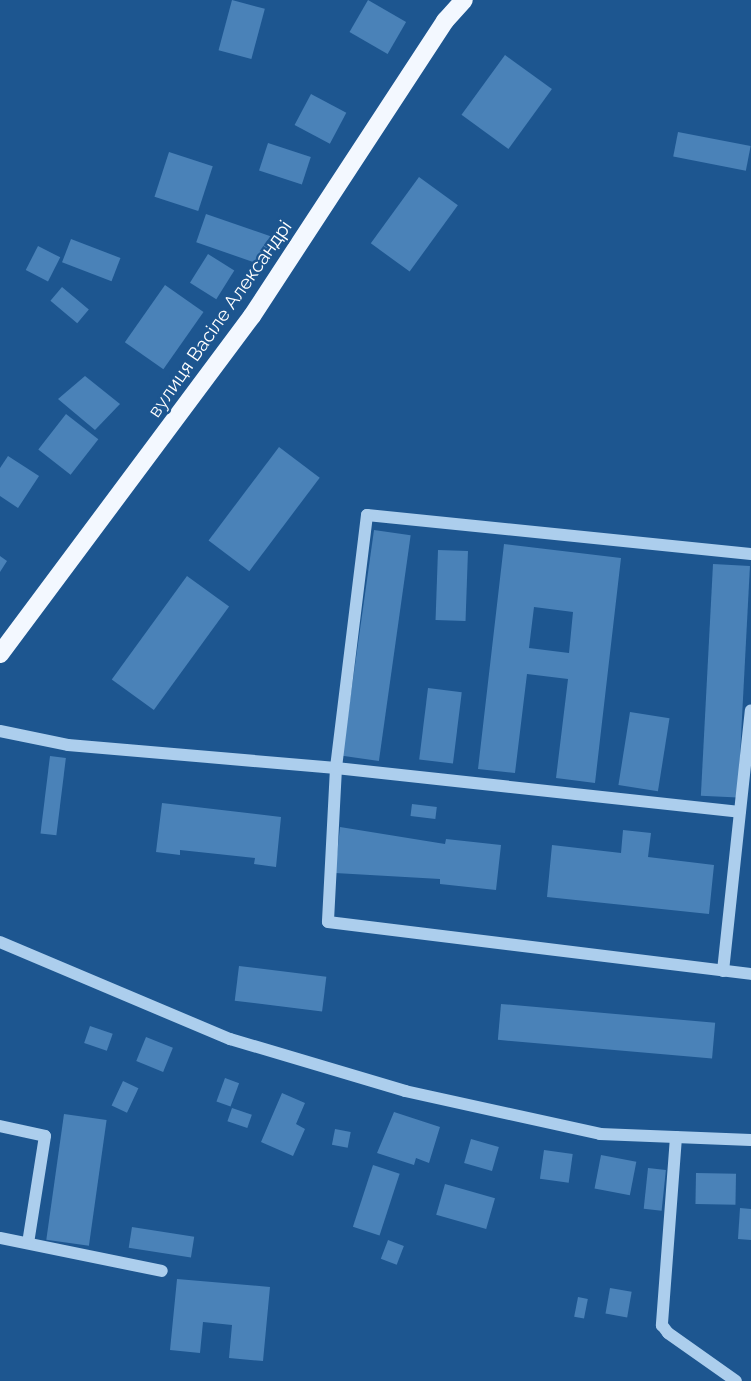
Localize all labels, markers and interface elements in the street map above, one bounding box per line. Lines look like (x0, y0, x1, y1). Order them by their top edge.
street label: вулиця Васіле Александрі (143, 216, 297, 422)

